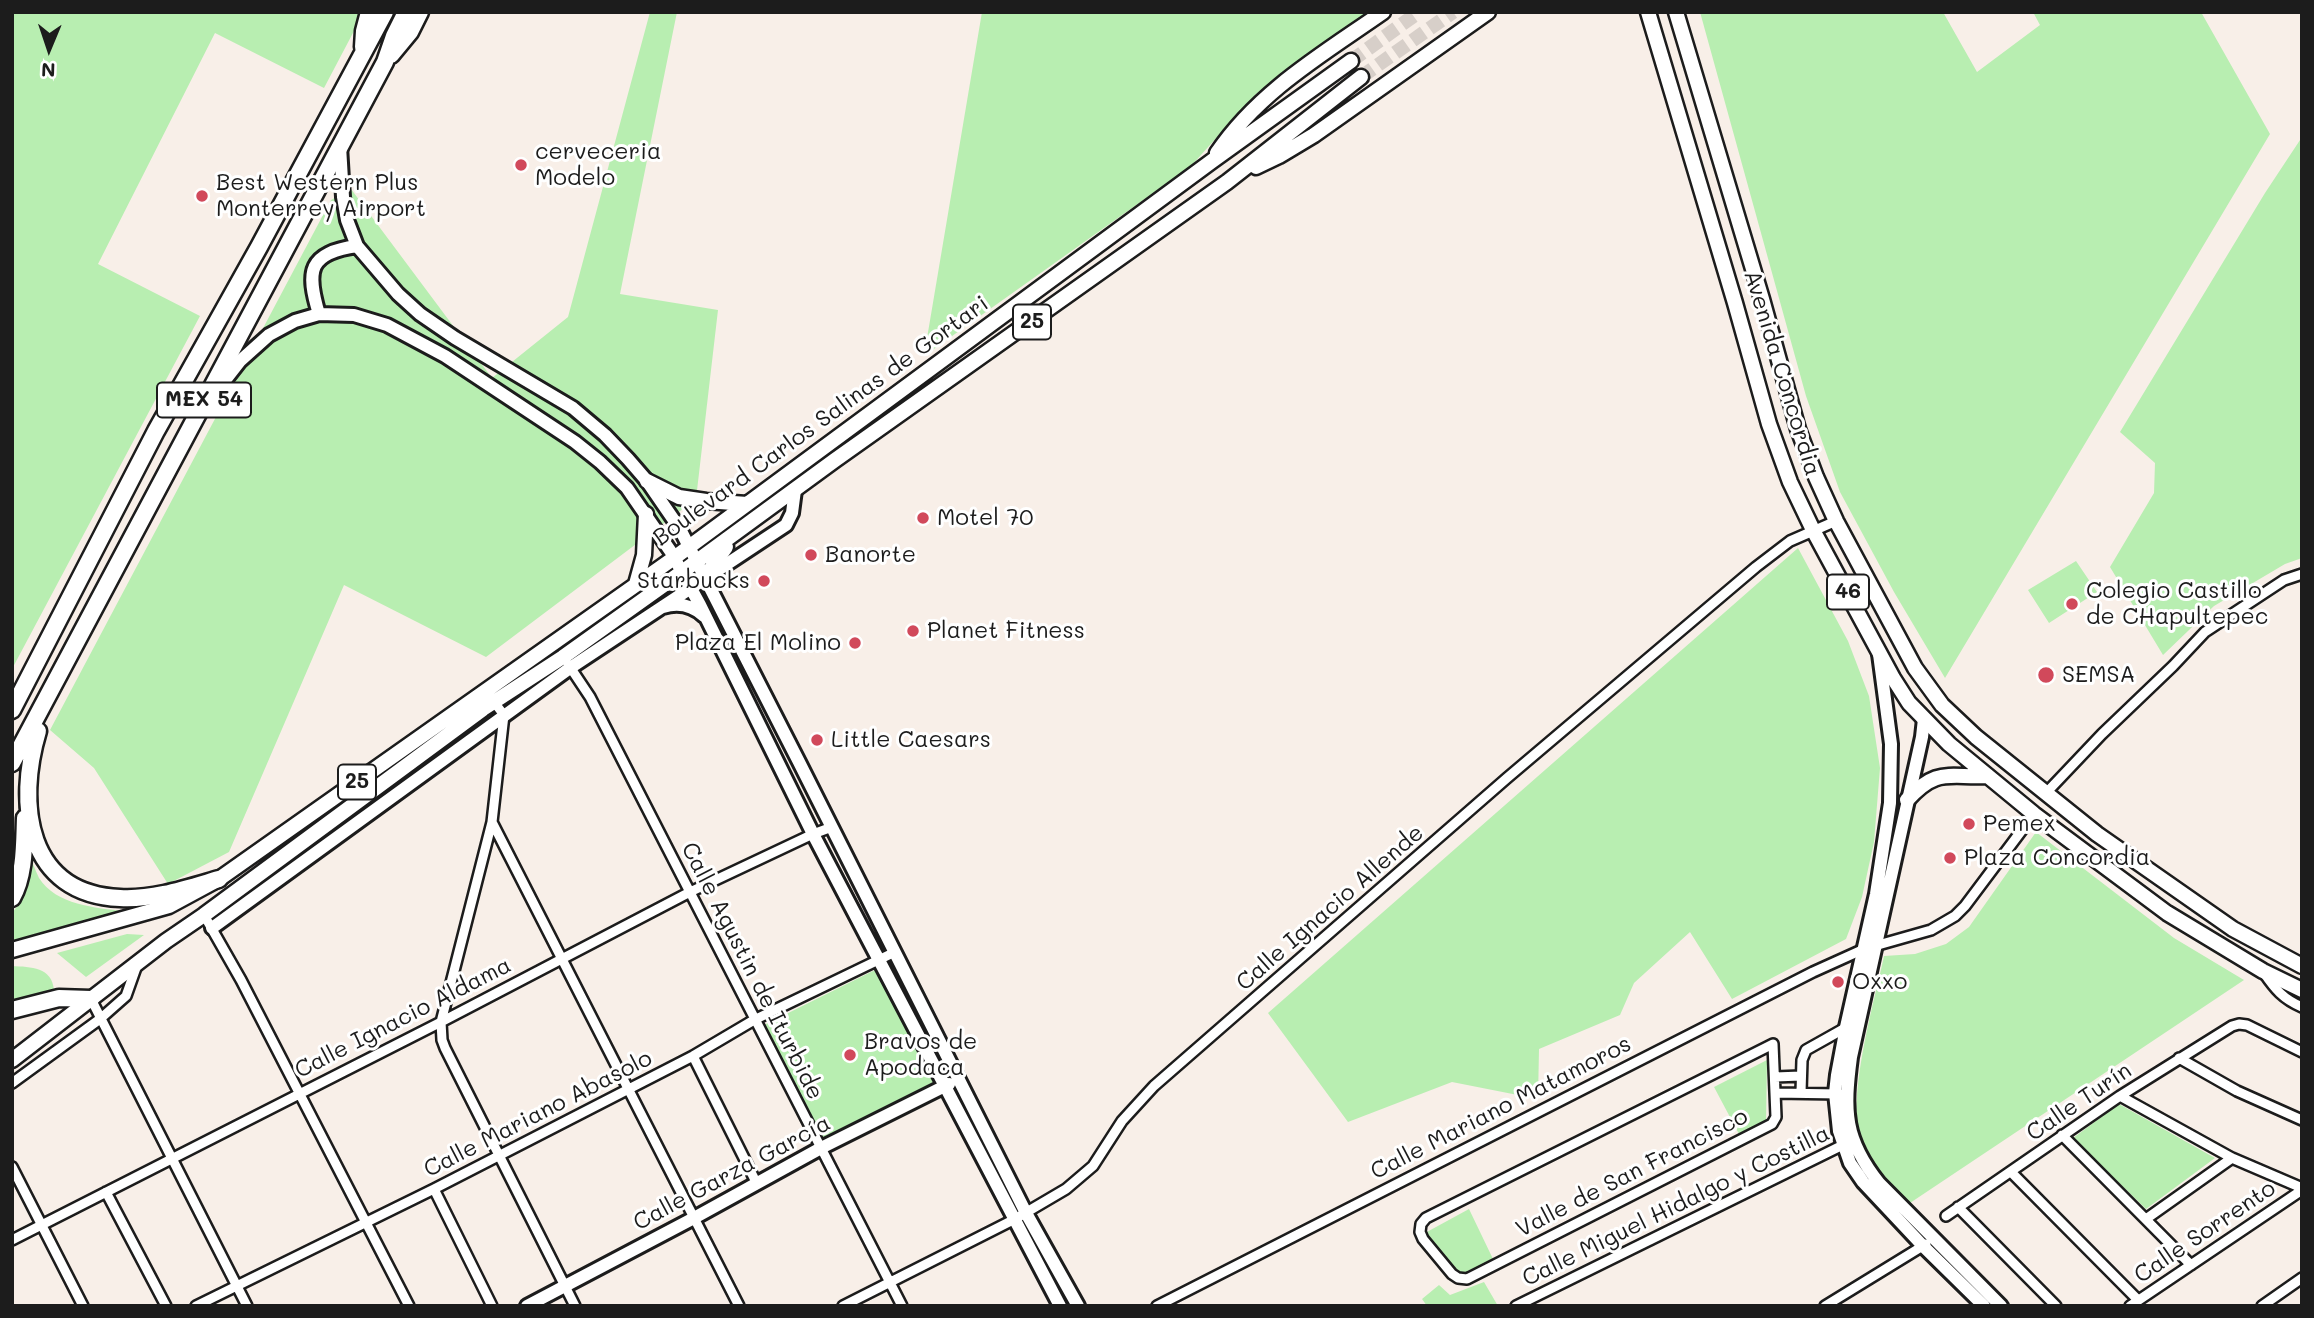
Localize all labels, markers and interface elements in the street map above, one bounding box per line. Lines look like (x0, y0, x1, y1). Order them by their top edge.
north arrow (14, 14, 84, 84)
text: N (41, 58, 56, 83)
place label: cerveceria Modelo (535, 138, 661, 192)
marker: cerveceria Modelo (513, 157, 529, 173)
place label: Best Western Plus Monterrey Airport (216, 169, 426, 223)
marker: Best Western Plus Monterrey Airport (194, 188, 210, 204)
street label: Avenida Concordia (1738, 267, 1826, 479)
street label: Boulevard Carlos Salinas de Gortari (648, 290, 994, 552)
road number: 25 (1013, 304, 1051, 340)
road number: MEX 54 (157, 382, 251, 418)
place label: Motel 70 (937, 504, 1033, 532)
marker: Motel 70 (915, 510, 931, 526)
place label: Banorte (825, 541, 916, 569)
marker: Banorte (803, 547, 819, 563)
place label: Starbucks (637, 567, 750, 595)
marker: Starbucks (756, 573, 772, 589)
road number: 46 (1827, 574, 1869, 610)
place label: Colegio Castillo de CHapultepec (2086, 577, 2268, 631)
marker: Colegio Castillo de CHapultepec (2064, 596, 2080, 612)
place label: Planet Fitness (927, 617, 1085, 645)
marker: Planet Fitness (905, 623, 921, 639)
place label: Plaza El Molino (675, 629, 841, 657)
marker: Plaza El Molino (847, 635, 863, 651)
place label: SEMSA (2062, 661, 2135, 689)
marker: SEMSA (2036, 665, 2056, 685)
place label: Little Caesars (831, 726, 991, 754)
marker: Little Caesars (809, 732, 825, 748)
road number: 25 (338, 764, 376, 800)
place label: Pemex (1983, 810, 2056, 838)
marker: Pemex (1961, 816, 1977, 832)
street label: Calle Ignacio Allende (1231, 819, 1429, 997)
street label: Calle Agustin de Iturbide (675, 838, 829, 1104)
place label: Plaza Concordia (1964, 844, 2150, 872)
marker: Plaza Concordia (1942, 850, 1958, 866)
street label: Calle Ignacio Aldama (290, 951, 516, 1085)
place label: Oxxo (1852, 968, 1907, 996)
marker: Oxxo (1830, 974, 1846, 990)
place label: Bravos de Apodaca (864, 1028, 977, 1082)
street label: Calle Mariano Matamoros (1366, 1030, 1636, 1186)
street label: Calle Mariano Abasolo (419, 1044, 657, 1184)
marker: Bravos de Apodaca (842, 1047, 858, 1063)
street label: Calle Turín (2021, 1057, 2137, 1147)
street label: Valle de San Francisco (1512, 1103, 1752, 1243)
street label: Calle Garza García (629, 1109, 835, 1237)
street label: Calle Miguel Hidalgo y Costilla (1518, 1119, 1834, 1293)
street label: Calle Sorrento (2129, 1175, 2281, 1289)

